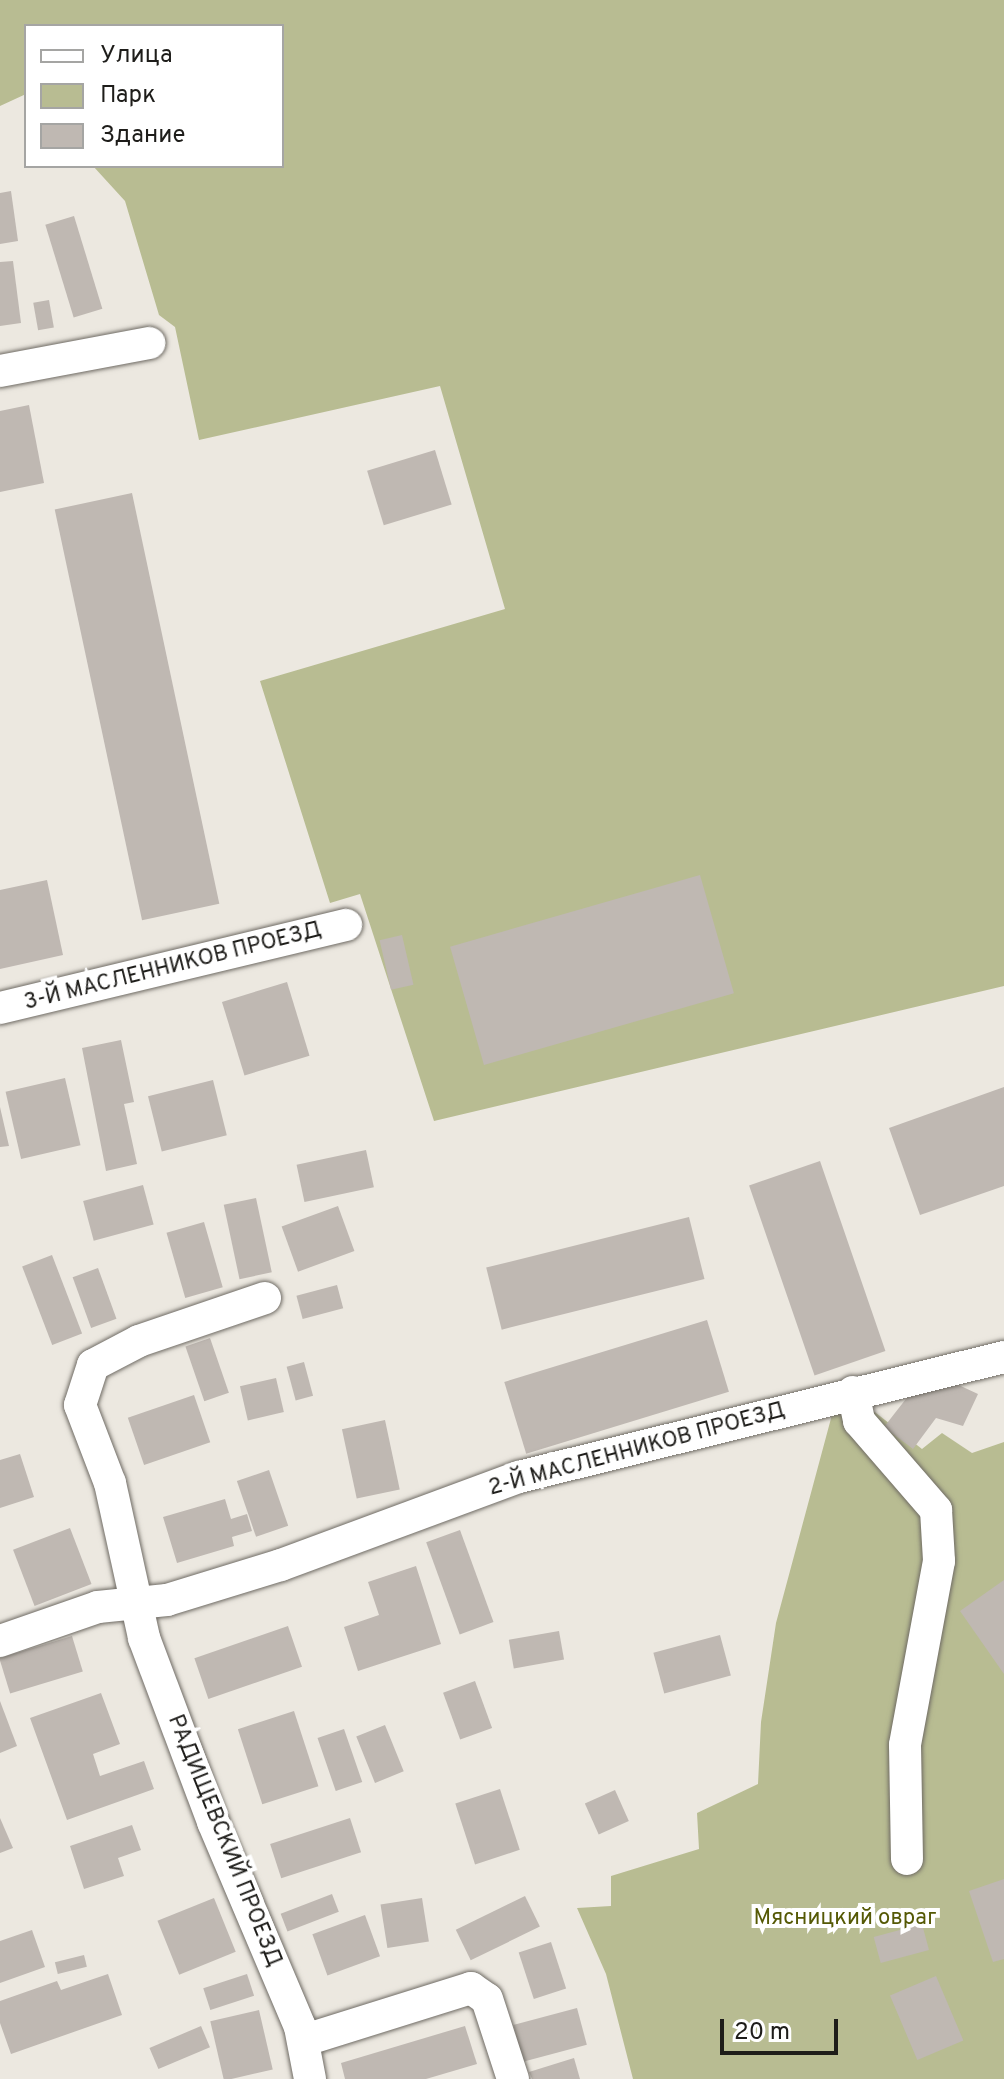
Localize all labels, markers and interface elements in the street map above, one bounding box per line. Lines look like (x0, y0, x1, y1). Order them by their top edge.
legend (24, 24, 284, 168)
text: Улица (100, 41, 173, 71)
text: Парк (100, 81, 156, 111)
text: Здание (100, 121, 186, 151)
street label: 3-Й МАСЛЕННИКОВ ПРОЕЗД (22, 917, 324, 1017)
street label: 2-Й МАСЛЕННИКОВ ПРОЕЗД (486, 1398, 788, 1502)
street label: РАДИЩЕВСКИЙ ПРОЕЗД (161, 1711, 287, 1971)
park label: Мясницкий овраг (754, 1906, 936, 1932)
scale bar (724, 2003, 842, 2053)
text: 20 m (734, 2018, 790, 2048)

